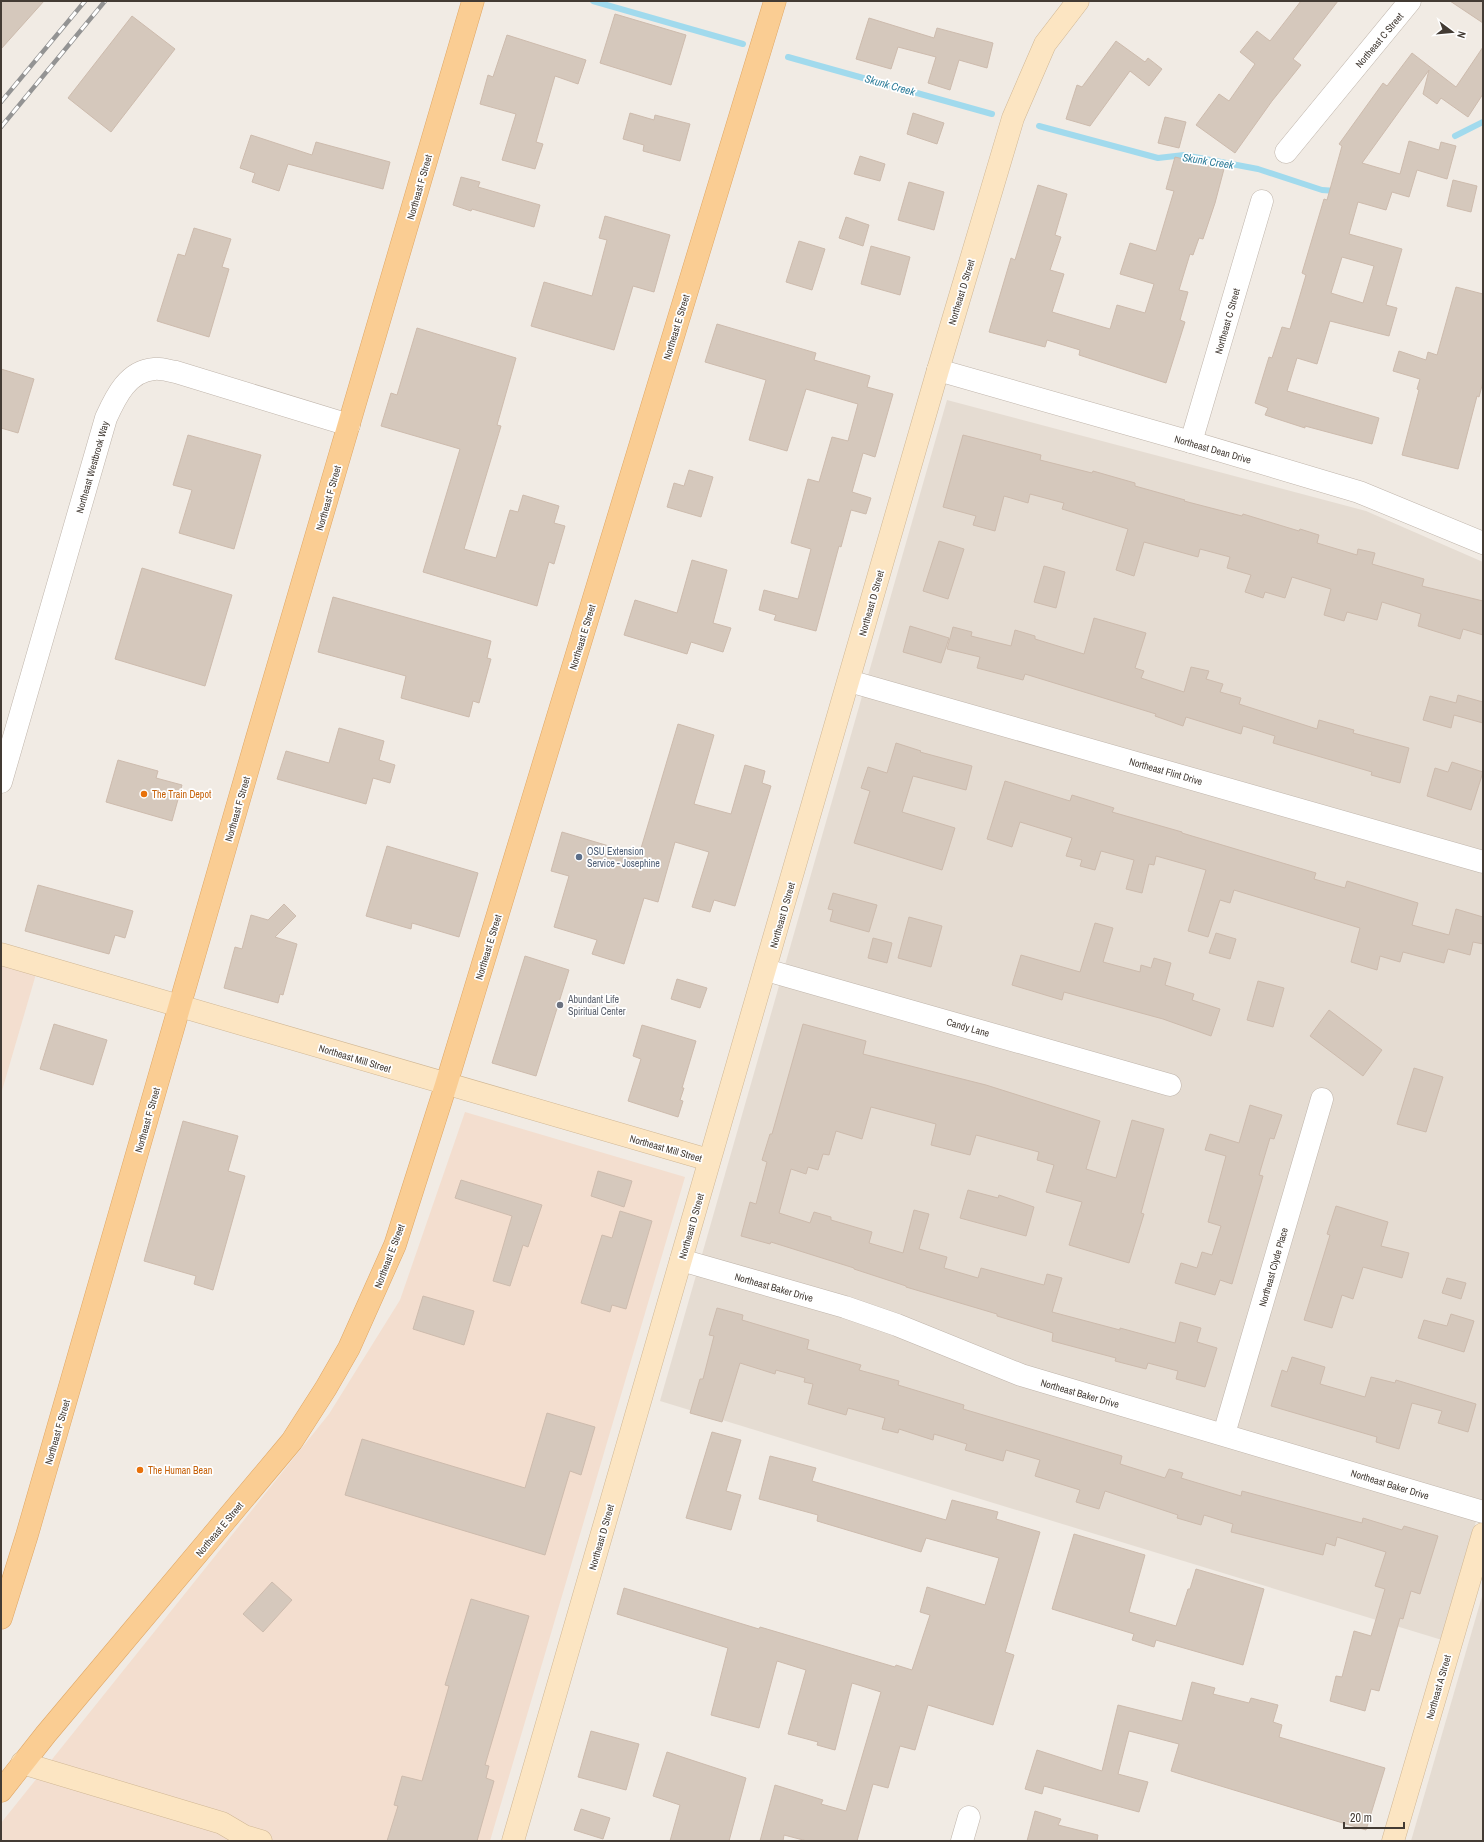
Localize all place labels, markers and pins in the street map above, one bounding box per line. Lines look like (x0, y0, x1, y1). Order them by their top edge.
place label: The Train Depot (152, 788, 212, 801)
marker: The Train Depot (139, 789, 149, 799)
place label: OSU Extension Service - Josephine (587, 845, 660, 870)
marker: OSU Extension Service - Josephine (574, 852, 584, 862)
place label: Abundant Life Spiritual Center (567, 993, 626, 1018)
marker: Abundant Life Spiritual Center (555, 1000, 565, 1010)
place label: The Human Bean (148, 1464, 212, 1477)
marker: The Human Bean (135, 1465, 145, 1475)

